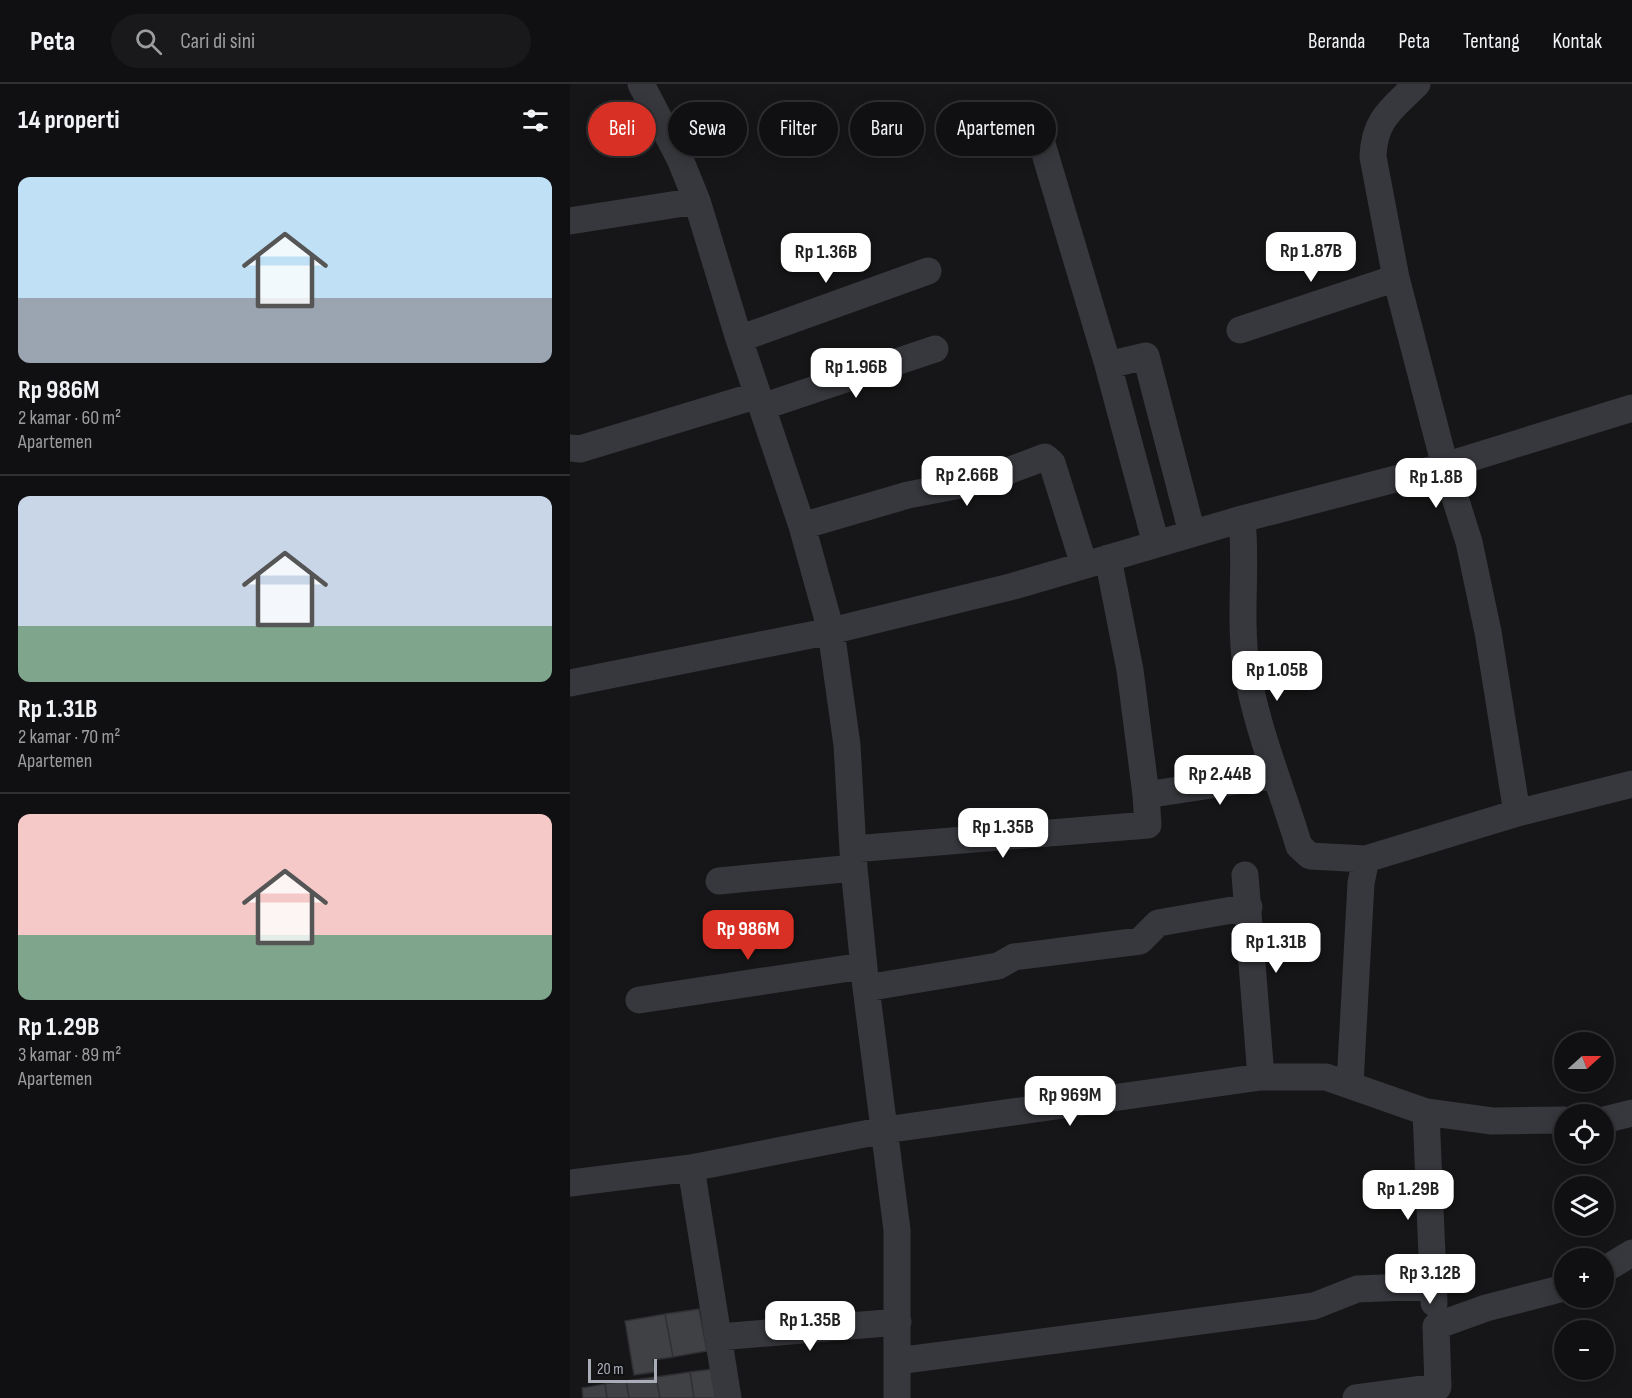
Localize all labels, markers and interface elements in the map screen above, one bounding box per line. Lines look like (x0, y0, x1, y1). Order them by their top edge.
search box (111, 14, 531, 68)
text: Peta (30, 25, 75, 58)
icon: search (132, 25, 165, 58)
text: Cari di sini (180, 28, 255, 55)
text: Beranda (1308, 29, 1365, 54)
text: Peta (1398, 29, 1430, 54)
text: Tentang (1463, 29, 1520, 54)
text: Kontak (1553, 29, 1602, 54)
chip: Beli (588, 102, 656, 156)
chip: Sewa (668, 102, 747, 156)
chip: Filter (759, 102, 838, 156)
chip: Baru (850, 102, 924, 156)
chip: Apartemen (936, 102, 1056, 156)
icon: filters (519, 104, 552, 137)
text: 14 properti (18, 105, 120, 136)
icon: home (231, 216, 339, 324)
pin: Rp 1.87B (1249, 232, 1373, 283)
pin: Rp 1.36B (764, 233, 888, 284)
text: Rp 1.87B (1280, 239, 1342, 263)
text: Rp 1.36B (795, 240, 857, 264)
pin: Rp 1.96B (794, 348, 918, 399)
text: Rp 1.96B (825, 355, 887, 379)
text: Rp 986M (18, 375, 99, 406)
text: 2 kamar · 60 m² (18, 406, 121, 430)
text: Apartemen (18, 430, 92, 454)
pin: Rp 2.66B (905, 456, 1029, 507)
pin: Rp 1.8B (1381, 458, 1491, 509)
text: Rp 2.66B (936, 463, 998, 487)
text: Rp 1.8B (1409, 465, 1463, 489)
icon: home (231, 535, 339, 643)
pin: Rp 1.05B (1215, 651, 1339, 702)
text: Rp 1.05B (1246, 658, 1308, 682)
text: Rp 1.31B (18, 694, 97, 725)
text: 2 kamar · 70 m² (18, 725, 120, 749)
text: Apartemen (18, 749, 92, 773)
pin: Rp 2.44B (1158, 755, 1282, 806)
text: Rp 2.44B (1188, 762, 1252, 786)
pin: Rp 1.35B (941, 808, 1065, 859)
text: Rp 1.35B (972, 815, 1034, 839)
icon: home (231, 853, 339, 961)
pin: Rp 986M (693, 910, 803, 961)
text: Rp 986M (717, 917, 779, 941)
pin: Rp 1.31B (1214, 923, 1338, 974)
text: Rp 1.31B (1246, 930, 1307, 954)
text: Rp 1.29B (18, 1012, 99, 1043)
north arrow (1554, 1032, 1614, 1092)
map controls (1554, 1032, 1614, 1380)
text: 3 kamar · 89 m² (18, 1043, 121, 1067)
text: Apartemen (18, 1067, 92, 1091)
pin: Rp 969M (1015, 1076, 1125, 1127)
text: Rp 969M (1039, 1083, 1101, 1107)
button: locate (1554, 1104, 1614, 1164)
pin: Rp 1.29B (1346, 1170, 1470, 1221)
button: layers (1554, 1176, 1614, 1236)
text: Rp 1.29B (1377, 1177, 1439, 1201)
button: + (1554, 1248, 1614, 1308)
pin: Rp 3.12B (1368, 1254, 1492, 1305)
text: Rp 3.12B (1399, 1261, 1461, 1285)
pin: Rp 1.35B (748, 1301, 872, 1352)
text: Rp 1.35B (779, 1308, 841, 1332)
button: − (1554, 1320, 1614, 1380)
scale bar (588, 1356, 657, 1384)
text: 20 m (597, 1360, 624, 1379)

